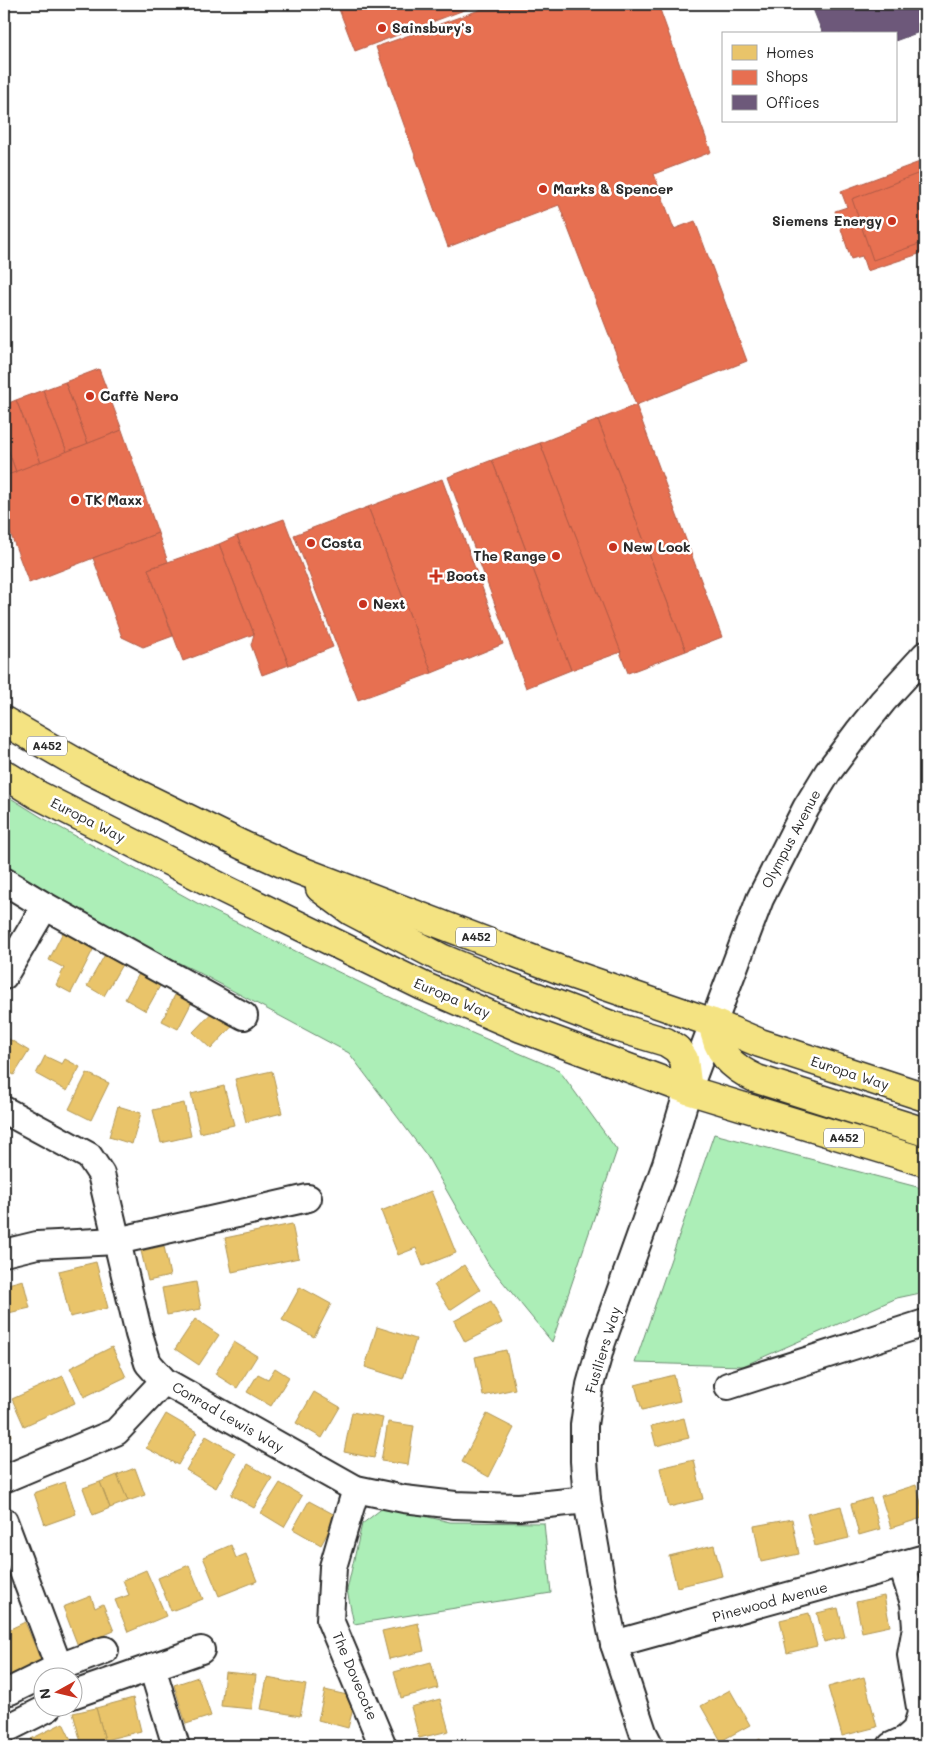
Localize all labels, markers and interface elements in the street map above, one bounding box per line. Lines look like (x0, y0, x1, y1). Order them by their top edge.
place label: Sainsbury's (392, 18, 472, 37)
marker: Sainsbury's (376, 22, 388, 34)
legend (722, 32, 896, 122)
text: Homes (766, 42, 814, 62)
text: Shops (766, 66, 808, 86)
text: Offices (766, 92, 820, 112)
place label: Marks & Spencer (553, 179, 673, 198)
marker: Marks & Spencer (537, 183, 549, 195)
place label: Siemens Energy (772, 211, 882, 230)
marker: Siemens Energy (886, 215, 898, 227)
place label: Caffè Nero (100, 386, 179, 405)
marker: Caffè Nero (84, 390, 96, 402)
place label: TK Maxx (85, 490, 142, 509)
marker: TK Maxx (69, 494, 81, 506)
place label: Costa (321, 533, 362, 552)
marker: Costa (305, 537, 317, 549)
place label: New Look (623, 537, 690, 556)
marker: New Look (607, 541, 619, 553)
place label: The Range (473, 546, 546, 565)
marker: The Range (550, 550, 562, 562)
place label: Boots (446, 566, 486, 585)
marker: Boots (430, 570, 442, 582)
place label: Next (373, 594, 406, 613)
marker: Next (357, 598, 369, 610)
road number: A452 (27, 736, 67, 756)
street label: Olympus Avenue (757, 786, 825, 891)
street label: Europa Way (48, 793, 129, 846)
road number: A452 (456, 928, 496, 946)
street label: Europa Way (411, 973, 493, 1022)
street label: Europa Way (809, 1051, 892, 1094)
road number: A452 (824, 1128, 864, 1148)
street label: Fusiliers Way (580, 1304, 625, 1396)
street label: Conrad Lewis Way (169, 1377, 288, 1456)
street label: Pinewood Avenue (710, 1577, 830, 1626)
street label: The Dovecote (328, 1629, 383, 1723)
north arrow (32, 1668, 82, 1718)
text: N (34, 1687, 55, 1700)

